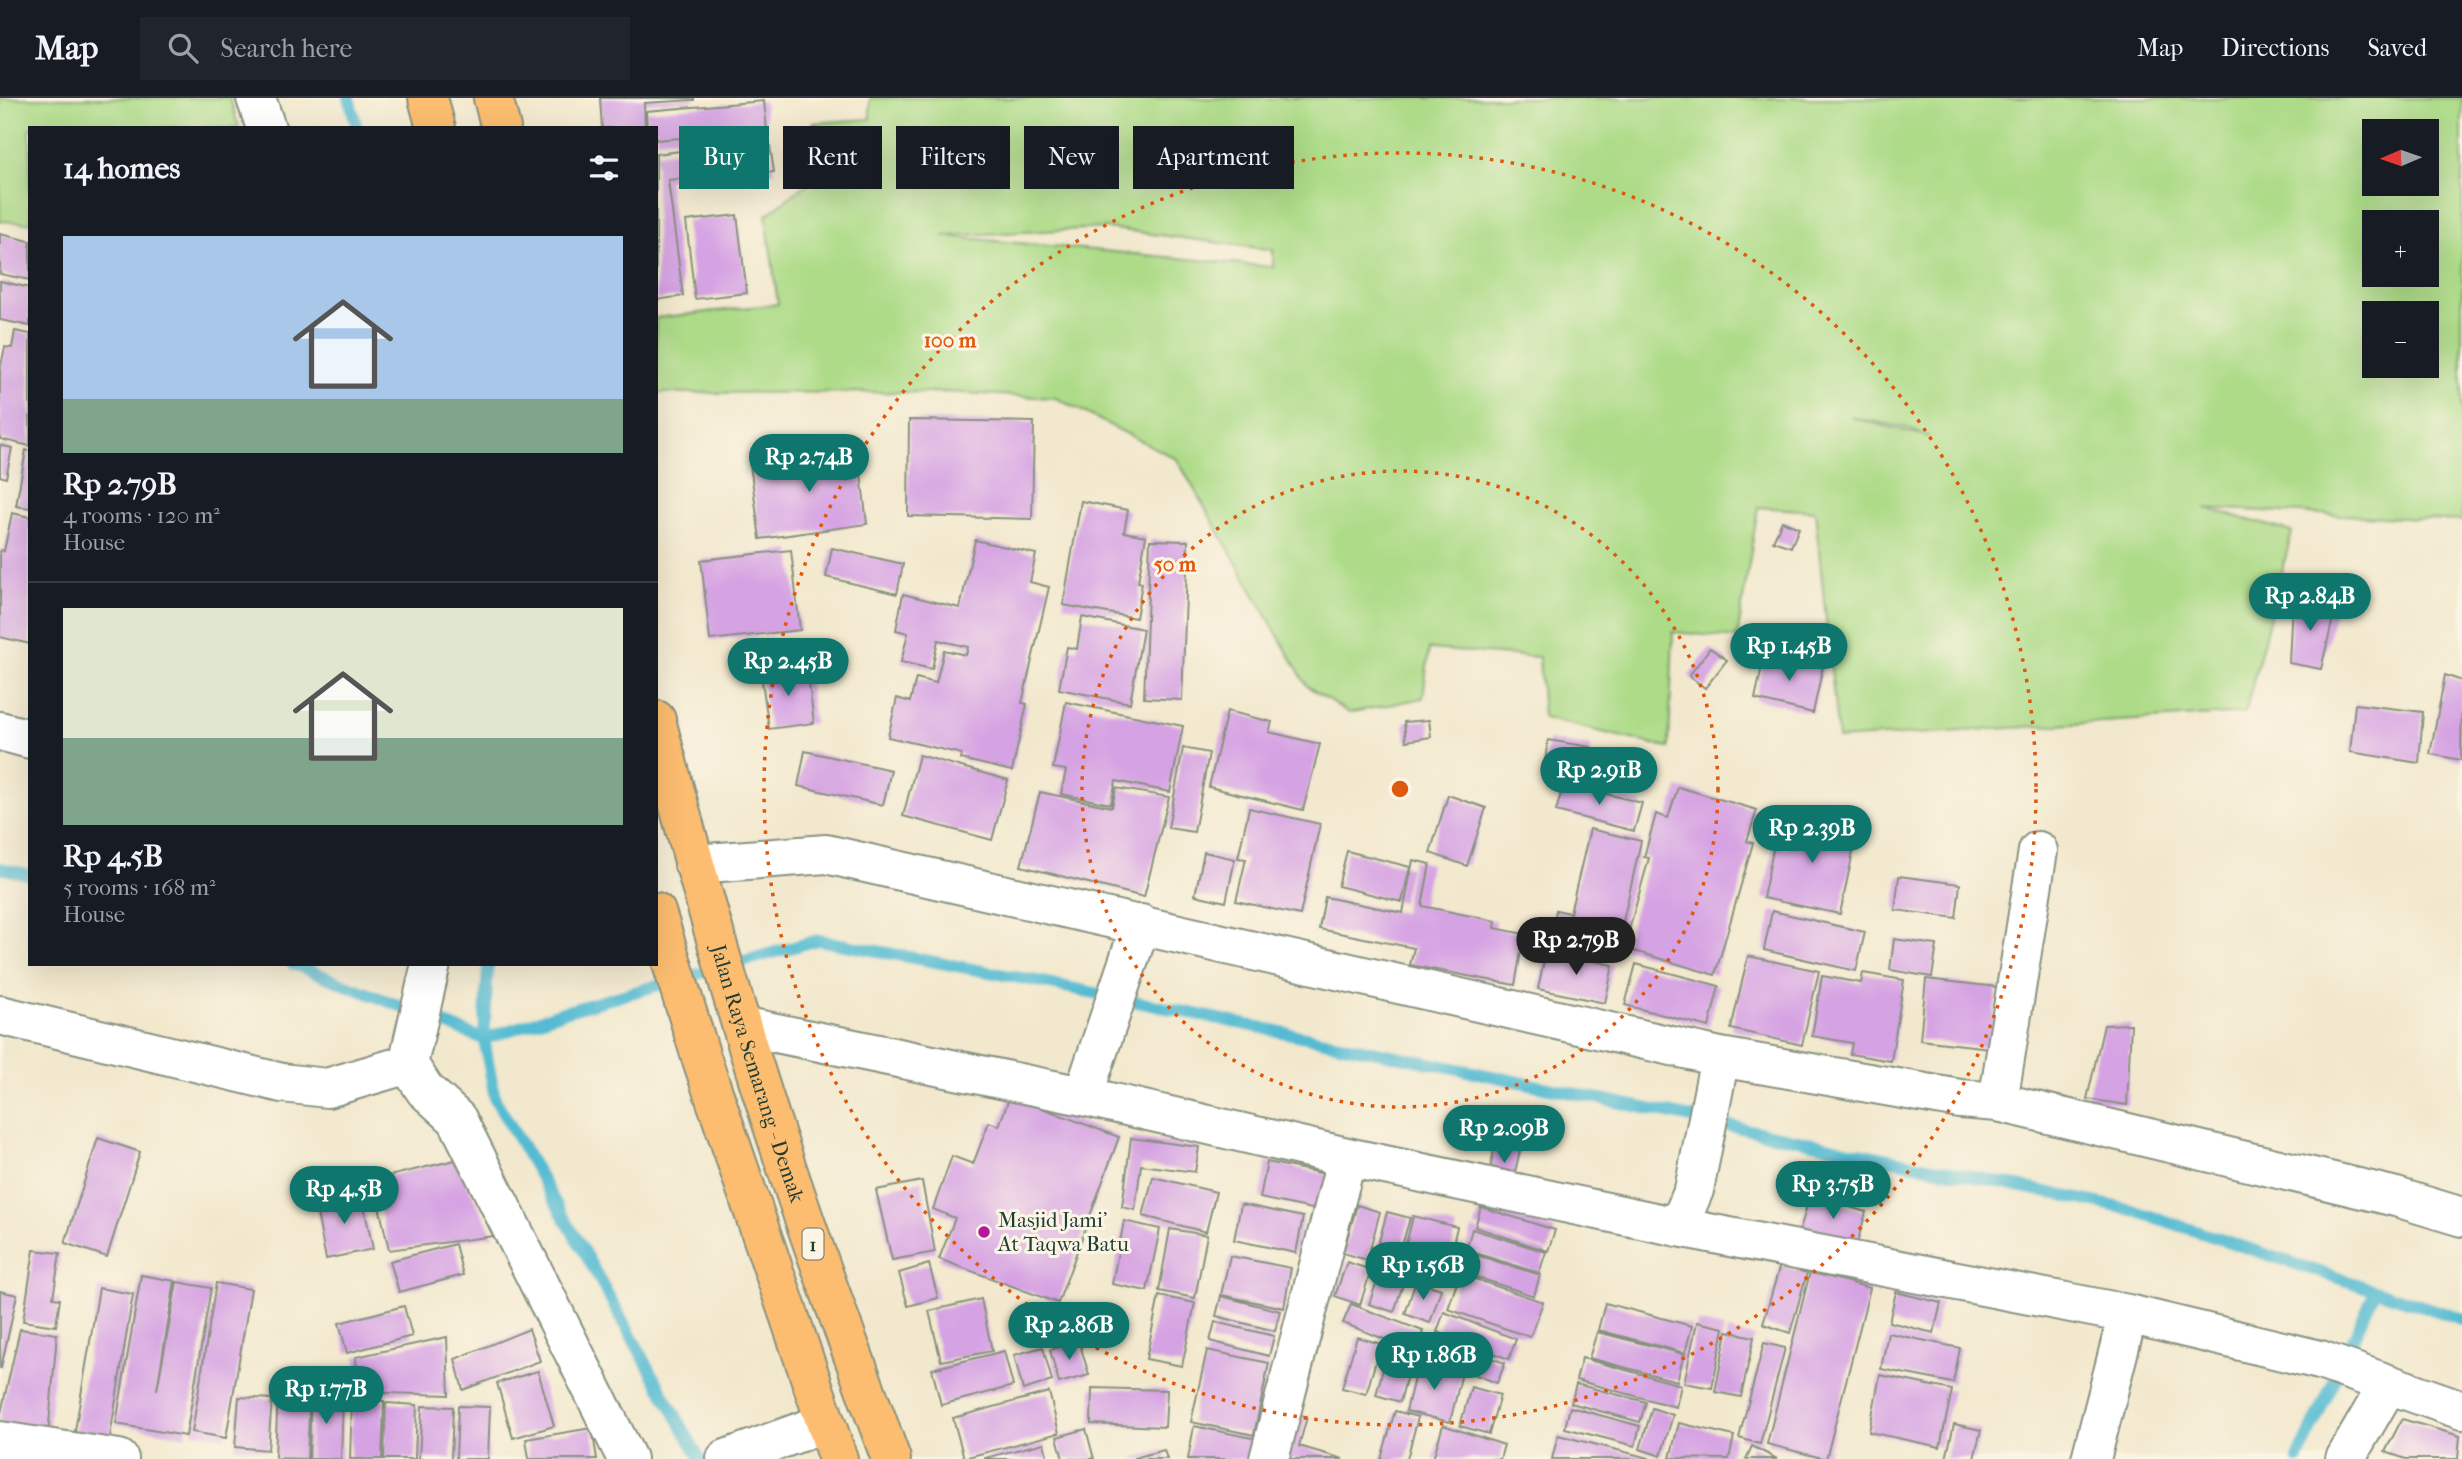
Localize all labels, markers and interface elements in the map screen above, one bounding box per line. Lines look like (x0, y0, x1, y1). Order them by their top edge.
search box (140, 17, 630, 80)
text: Map (35, 29, 98, 68)
icon: search (164, 29, 202, 67)
text: Search here (220, 33, 352, 64)
text: Map (2137, 34, 2183, 62)
text: Directions (2221, 34, 2329, 62)
text: Saved (2367, 34, 2427, 62)
north arrow (2362, 119, 2440, 196)
map controls (2362, 119, 2439, 378)
chip: Buy (679, 126, 769, 189)
chip: Rent (783, 126, 882, 189)
chip: Filters (896, 126, 1010, 189)
chip: New (1024, 126, 1119, 189)
chip: Apartment (1133, 126, 1294, 189)
icon: filters (585, 149, 623, 187)
text: 14 homes (63, 151, 180, 186)
button: + (2362, 210, 2439, 287)
icon: home (280, 281, 406, 407)
button: − (2362, 301, 2439, 378)
text: 100 m (924, 328, 977, 352)
pin: Rp 2.74B (737, 434, 881, 494)
text: Rp 2.74B (765, 443, 853, 470)
text: Rp 2.79B (63, 467, 177, 502)
text: 4 rooms · 120 m² (63, 502, 220, 529)
text: House (63, 529, 125, 556)
text: 50 m (1154, 552, 1197, 576)
pin: Rp 2.84B (2238, 574, 2382, 633)
text: Rp 2.84B (2265, 582, 2355, 609)
pin: Rp 1.45B (1717, 624, 1861, 683)
text: Rp 1.45B (1746, 632, 1832, 659)
pin: Rp 2.45B (716, 638, 860, 698)
text: Rp 2.45B (744, 647, 832, 674)
icon: home (280, 653, 406, 779)
pin: Rp 2.91B (1527, 748, 1671, 807)
text: Rp 2.91B (1556, 756, 1642, 783)
centre of rings (1388, 777, 1412, 801)
pin: Rp 2.39B (1740, 806, 1884, 865)
text: Rp 2.39B (1769, 814, 1855, 841)
text: Rp 4.5B (63, 839, 163, 874)
text: 5 rooms · 168 m² (63, 874, 216, 901)
text: House (63, 901, 125, 928)
pin: Rp 2.79B (1504, 918, 1648, 977)
text: Rp 2.79B (1532, 926, 1620, 953)
street label: Jalan Raya Semarang - Demak (706, 940, 810, 1206)
pin: Rp 2.09B (1432, 1105, 1576, 1165)
text: Rp 2.09B (1459, 1114, 1549, 1141)
pin: Rp 3.75B (1761, 1162, 1905, 1221)
pin: Rp 4.5B (279, 1166, 409, 1226)
text: Rp 3.75B (1792, 1170, 1874, 1197)
text: Rp 4.5B (306, 1175, 382, 1202)
place label: Masjid Jami' At Taqwa Batu (997, 1208, 1129, 1256)
marker: Masjid Jami' At Taqwa Batu (976, 1224, 992, 1240)
road number: 1 (802, 1228, 824, 1260)
pin: Rp 1.56B (1351, 1242, 1495, 1302)
text: Rp 1.56B (1381, 1251, 1465, 1278)
pin: Rp 2.86B (997, 1302, 1141, 1362)
text: Rp 2.86B (1024, 1311, 1114, 1338)
pin: Rp 1.86B (1362, 1332, 1506, 1392)
text: Rp 1.86B (1391, 1341, 1477, 1368)
pin: Rp 1.77B (254, 1366, 398, 1426)
text: Rp 1.77B (285, 1375, 367, 1402)

